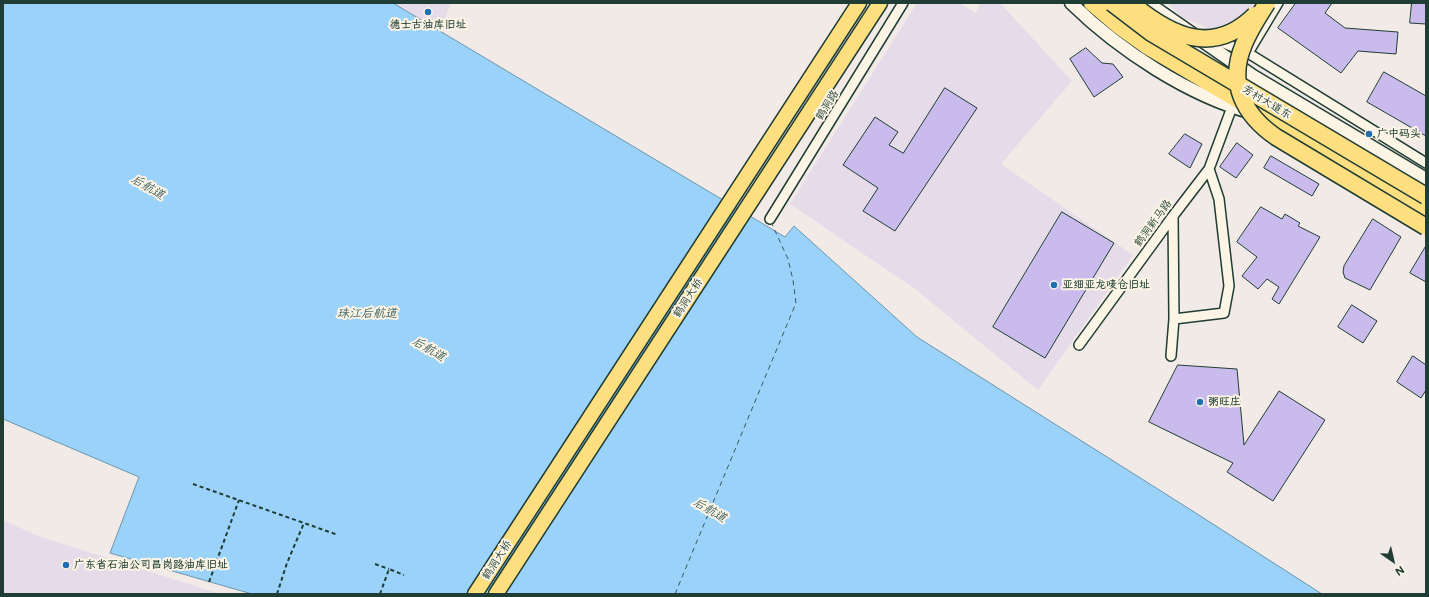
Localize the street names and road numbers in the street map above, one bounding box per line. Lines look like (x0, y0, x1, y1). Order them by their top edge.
street label: 芳村大道东 (1240, 82, 1294, 122)
street label: 鹤洞路 (813, 88, 841, 122)
street label: 鹤洞新马路 (1131, 197, 1175, 249)
street label: 鹤洞大桥 (670, 276, 706, 320)
street label: 鹤洞大桥 (479, 538, 515, 582)

